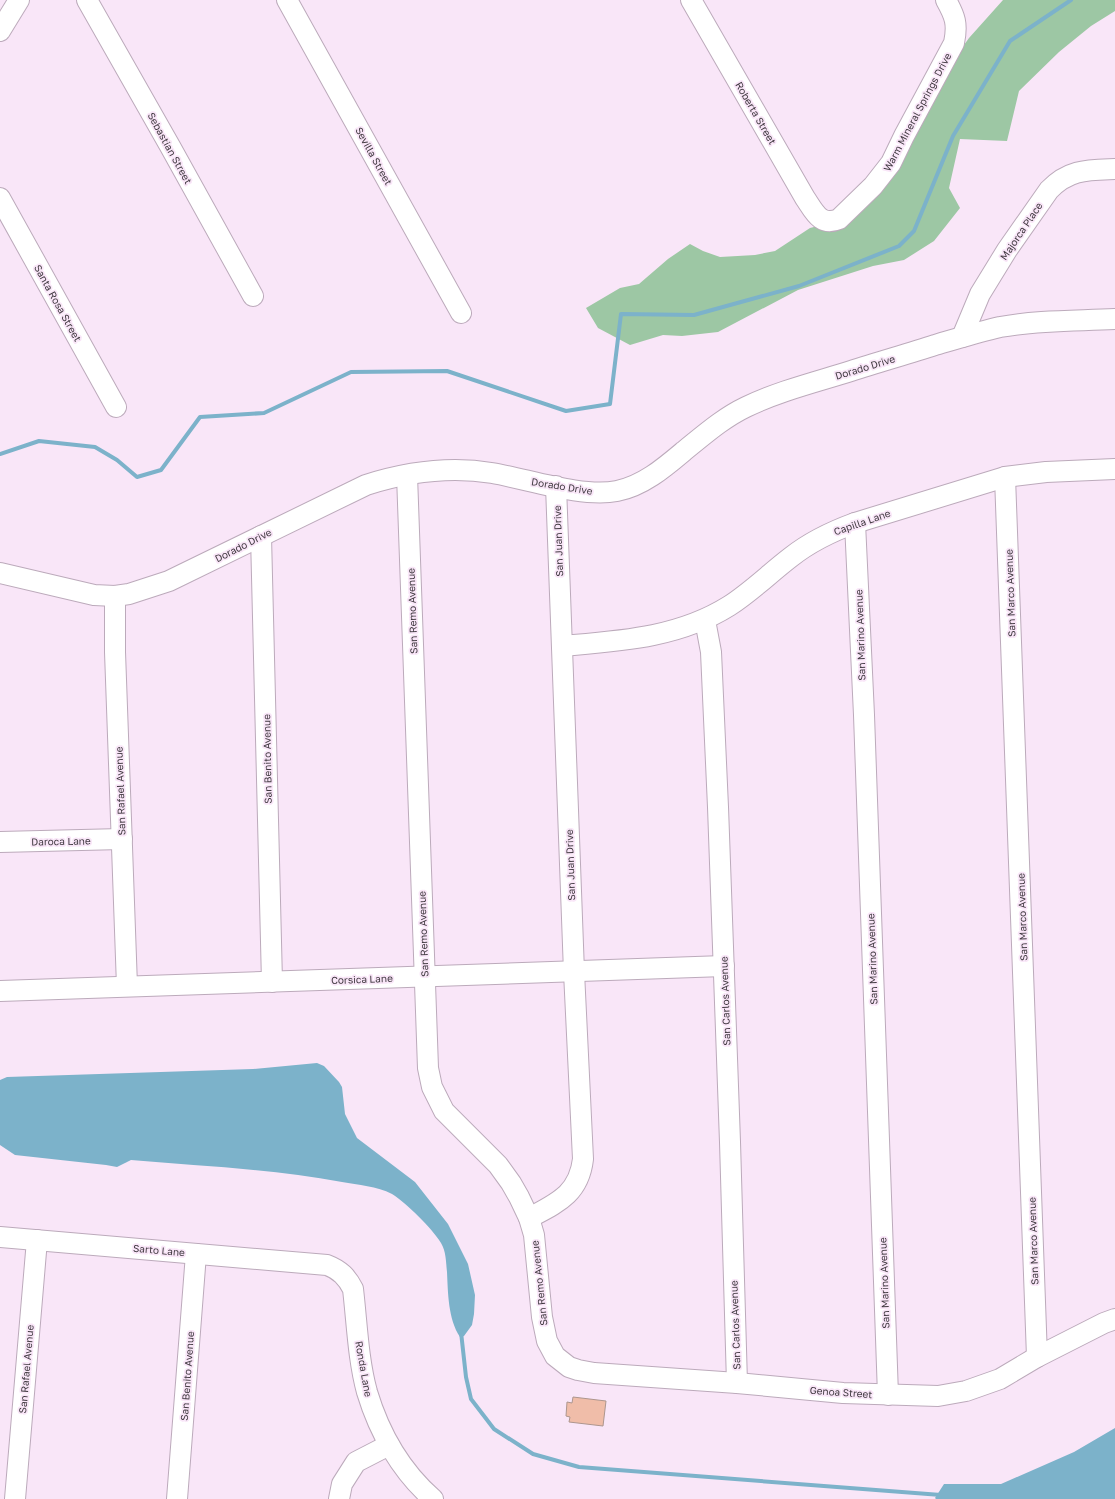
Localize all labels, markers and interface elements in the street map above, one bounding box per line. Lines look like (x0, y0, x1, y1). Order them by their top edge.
street label: Warm Mineral Springs Drive (881, 51, 953, 173)
street label: Roberta Street (733, 79, 779, 147)
street label: Sebastian Street (145, 110, 195, 186)
street label: Sevilla Street (353, 125, 395, 187)
street label: Majorca Place (997, 200, 1045, 262)
street label: Santa Rosa Street (32, 262, 84, 344)
street label: Dorado Drive (834, 352, 897, 382)
street label: Dorado Drive (530, 475, 594, 497)
street label: San Juan Drive (551, 505, 565, 577)
street label: Capilla Lane (832, 507, 892, 537)
street label: Dorado Drive (213, 526, 273, 564)
street label: San Marco Avenue (1002, 549, 1018, 637)
street label: San Remo Avenue (404, 568, 419, 654)
street label: San Marino Avenue (852, 589, 868, 681)
street label: San Benito Avenue (260, 714, 274, 804)
street label: San Rafael Avenue (112, 746, 128, 836)
street label: San Juan Drive (563, 829, 577, 901)
street label: Daroca Lane (31, 834, 91, 848)
street label: San Marco Avenue (1014, 873, 1030, 961)
street label: San Remo Avenue (415, 891, 430, 977)
street label: San Marino Avenue (864, 913, 880, 1005)
street label: San Carlos Avenue (717, 956, 733, 1046)
street label: Corsica Lane (331, 972, 393, 986)
street label: San Marco Avenue (1025, 1197, 1041, 1285)
street label: San Marino Avenue (876, 1237, 892, 1329)
street label: San Remo Avenue (529, 1239, 549, 1326)
street label: Sarto Lane (133, 1242, 186, 1258)
street label: San Carlos Avenue (727, 1280, 743, 1370)
street label: San Rafael Avenue (16, 1324, 36, 1414)
street label: San Benito Avenue (178, 1331, 196, 1421)
street label: Ronda Lane (353, 1340, 375, 1398)
street label: Genoa Street (809, 1384, 873, 1400)

